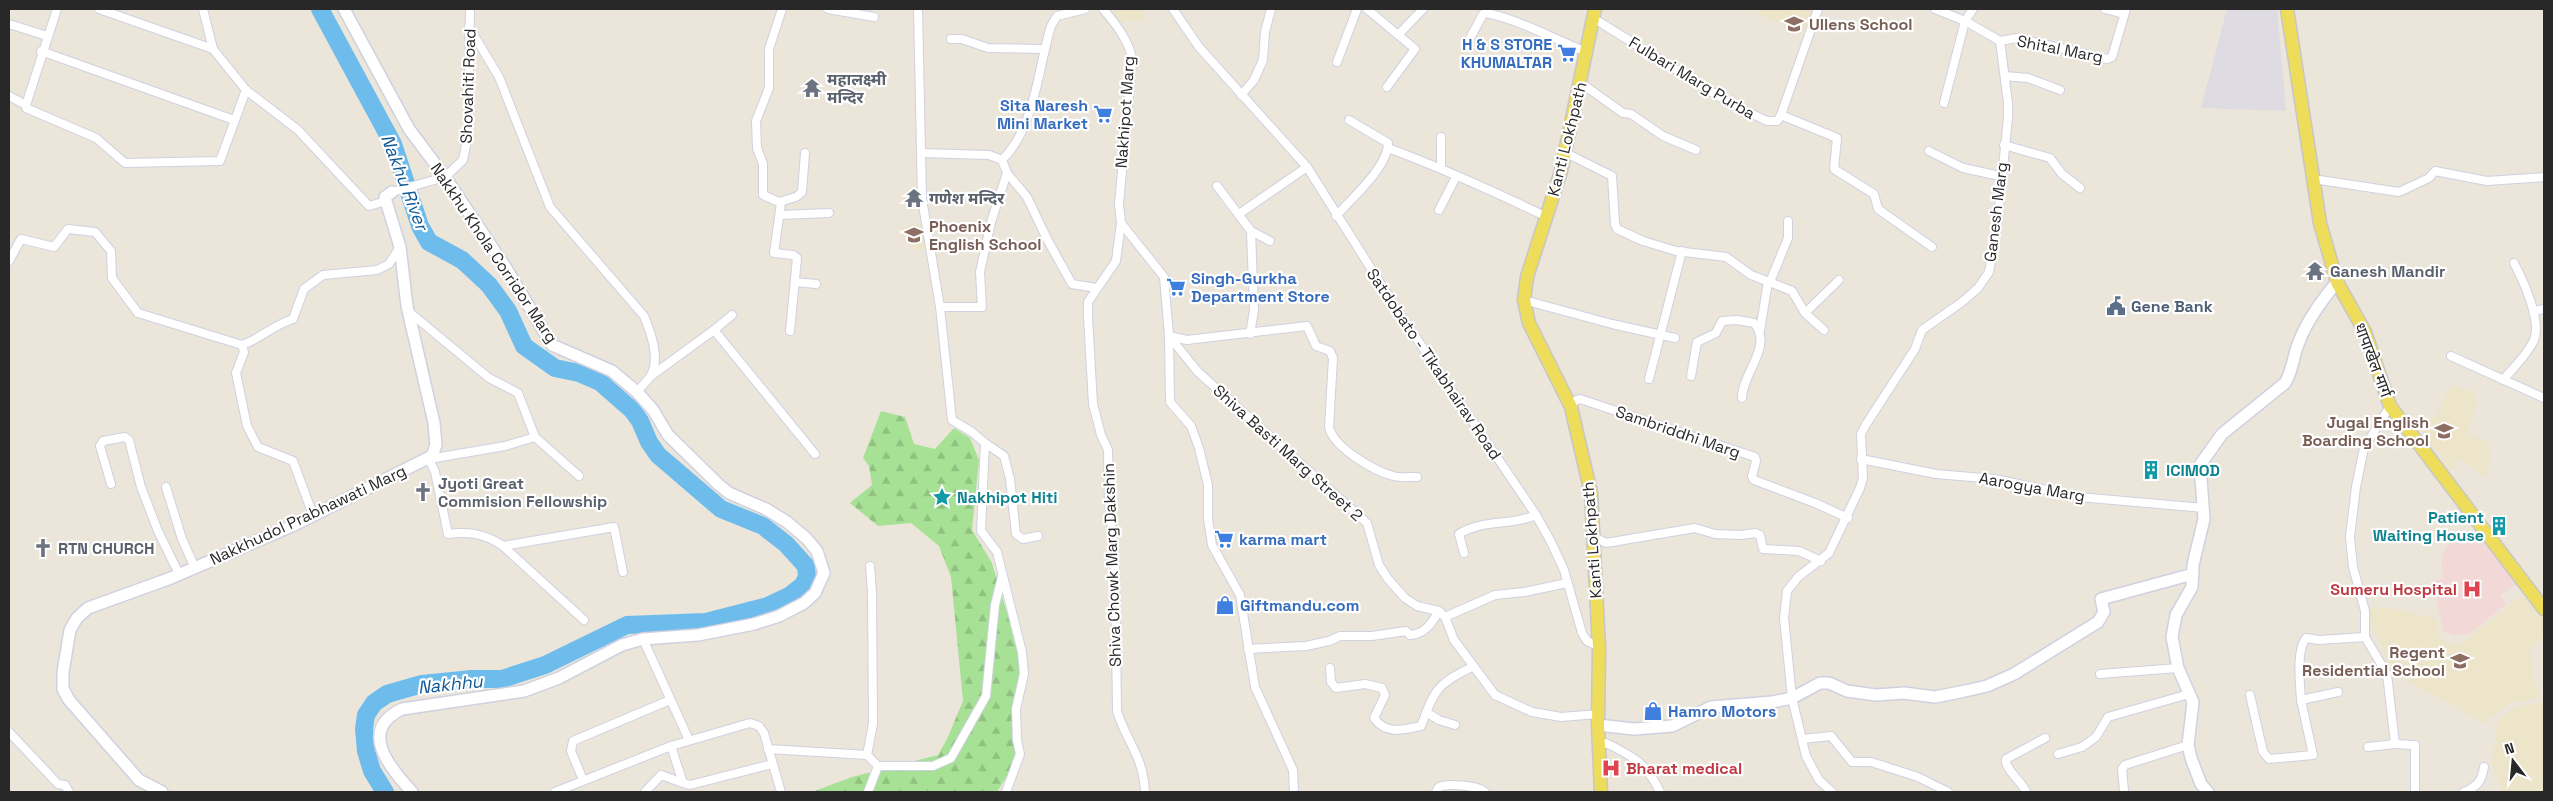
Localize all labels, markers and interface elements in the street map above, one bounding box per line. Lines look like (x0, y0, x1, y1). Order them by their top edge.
school or university icon: Ullens School (1783, 13, 1805, 35)
place label: Ullens School (1809, 14, 1913, 35)
street label: Shovahiti Road (455, 28, 481, 144)
street label: Shital Marg (2015, 30, 2105, 68)
street label: Fulbari Marg Purba (1625, 32, 1759, 124)
place label: H & S STORE KHUMALTAR (1461, 34, 1552, 73)
supermarket icon: H & S STORE KHUMALTAR (1556, 42, 1578, 64)
street label: Nakhipot Marg (1111, 55, 1139, 169)
place label: महालक्ष्मी मन्दिर (827, 69, 886, 108)
temple icon: महालक्ष्मी मन्दिर (801, 77, 823, 99)
street label: Kanti Lokhpath (1543, 80, 1591, 198)
place label: Sita Naresh Mini Market (997, 95, 1088, 134)
supermarket icon: Sita Naresh Mini Market (1092, 103, 1114, 125)
water label: Nakhu River (376, 131, 435, 235)
street label: Nakkhu Khola Corridor Marg (426, 159, 562, 347)
street label: Ganesh Marg (1979, 161, 2013, 263)
temple icon: गणेश मन्दिर (903, 187, 925, 209)
place label: गणेश मन्दिर (929, 188, 1005, 209)
place label: Phoenix English School (929, 216, 1042, 255)
school or university icon: Phoenix English School (903, 224, 925, 246)
temple icon: Ganesh Mandir (2304, 260, 2326, 282)
place label: Ganesh Mandir (2330, 261, 2445, 282)
street label: Satdobato - Tikabhairav Road (1362, 264, 1506, 464)
place label: Singh-Gurkha Department Store (1191, 268, 1330, 307)
supermarket icon: Singh-Gurkha Department Store (1165, 276, 1187, 298)
public building icon: Gene Bank (2105, 295, 2127, 317)
place label: Gene Bank (2131, 296, 2213, 317)
street label: धापाखेल मार्ग (2349, 320, 2397, 401)
street label: Shiva Basti Marg Street 2 (1209, 380, 1367, 526)
street label: Sambriddhi Marg (1613, 401, 1743, 463)
place label: Jugal English Boarding School (2302, 412, 2429, 451)
school or university icon: Jugal English Boarding School (2433, 420, 2455, 442)
building icon: ICIMOD (2140, 459, 2162, 481)
street label: Nakkhudol Prabhawati Marg (206, 460, 410, 570)
place label: ICIMOD (2166, 460, 2220, 481)
street label: Shiva Chowk Marg Dakshin (1098, 463, 1126, 667)
street label: Aarogya Marg (1977, 467, 2087, 507)
place label: Jyoti Great Commision Fellowship (438, 473, 607, 512)
church icon: Jyoti Great Commision Fellowship (412, 481, 434, 503)
street label: Kanti Lokhpath (1577, 481, 1607, 599)
place icon: Nakhipot Hiti (931, 486, 953, 508)
place label: Nakhipot Hiti (957, 487, 1058, 508)
place label: Patient Waiting House (2373, 507, 2484, 546)
building icon: Patient Waiting House (2488, 515, 2510, 537)
supermarket icon: karma mart (1213, 528, 1235, 550)
place label: karma mart (1239, 529, 1327, 550)
church icon: RTN CHURCH (32, 537, 54, 559)
place label: RTN CHURCH (58, 538, 155, 559)
hospital icon: Sumeru Hospital (2461, 578, 2483, 600)
place label: Sumeru Hospital (2330, 579, 2457, 600)
shop icon: Giftmandu.com (1214, 594, 1236, 616)
place label: Giftmandu.com (1240, 595, 1359, 616)
place label: Regent Residential School (2302, 642, 2445, 681)
school or university icon: Regent Residential School (2449, 650, 2471, 672)
water label: Nakhhu (417, 669, 484, 699)
shop icon: Hamro Motors (1642, 700, 1664, 722)
place label: Hamro Motors (1668, 701, 1776, 722)
north arrow (2488, 736, 2538, 786)
text: N (2502, 739, 2516, 758)
hospital icon: Bharat medical (1600, 757, 1622, 779)
place label: Bharat medical (1626, 758, 1742, 779)

